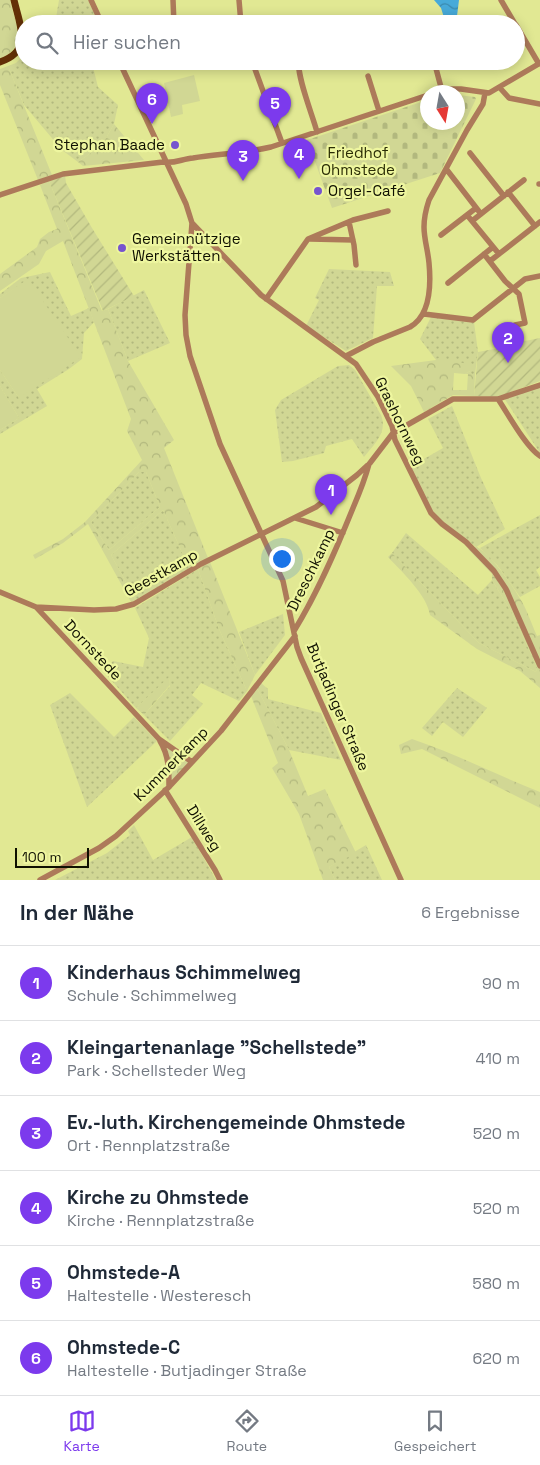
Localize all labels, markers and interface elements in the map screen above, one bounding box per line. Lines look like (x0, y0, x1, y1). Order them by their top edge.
search box (15, 15, 525, 70)
icon: search (33, 29, 61, 57)
text: Hier suchen (73, 30, 181, 55)
pin: 6 (136, 83, 168, 124)
north arrow (420, 85, 465, 130)
pin: 5 (259, 87, 291, 128)
place label: Stephan Baade (54, 135, 165, 154)
pin: 4 (283, 138, 315, 179)
marker: Stephan Baade (169, 139, 181, 151)
pin: 3 (227, 140, 259, 181)
park label: Friedhof Ohmstede (321, 143, 395, 179)
place label: Orgel-Café (328, 181, 405, 200)
marker: Orgel-Café (312, 185, 324, 197)
place label: Gemeinnützige Werkstätten (132, 229, 241, 265)
marker: Gemeinnützige Werkstätten (116, 242, 128, 254)
pin: 2 (492, 322, 524, 363)
street label: Grashornweg (371, 374, 430, 468)
pin: 1 (315, 474, 347, 515)
street label: Dreschkamp (282, 525, 339, 614)
street label: Geestkamp (121, 545, 201, 601)
your location (269, 546, 295, 572)
street label: Dornstede (61, 615, 126, 684)
street label: Butjadinger Straße (303, 640, 374, 774)
street label: Kummerkamp (129, 722, 212, 805)
street label: Dillweg (183, 801, 226, 855)
scale bar (15, 845, 89, 868)
text: 100 m (22, 848, 61, 866)
text: In der Nähe (20, 899, 134, 926)
text: 6 Ergebnisse (421, 902, 520, 923)
text: Kinderhaus Schimmelweg (67, 960, 301, 985)
text: 1 (32, 973, 40, 994)
text: 90 m (482, 973, 520, 994)
text: Schule · Schimmelweg (67, 985, 237, 1006)
text: Kleingartenanlage "Schellstede" (67, 1035, 366, 1060)
text: 2 (31, 1048, 41, 1069)
text: 410 m (476, 1048, 520, 1069)
text: Park · Schellsteder Weg (67, 1060, 246, 1081)
text: Ev.-luth. Kirchengemeinde Ohmstede (67, 1110, 406, 1135)
text: 3 (31, 1123, 41, 1144)
text: 520 m (473, 1123, 520, 1144)
text: Ort · Rennplatzstraße (67, 1135, 230, 1156)
text: Kirche zu Ohmstede (67, 1185, 249, 1210)
text: 4 (31, 1198, 41, 1219)
text: 520 m (473, 1198, 520, 1219)
text: Kirche · Rennplatzstraße (67, 1210, 254, 1231)
text: Ohmstede-A (67, 1260, 180, 1285)
text: 5 (31, 1273, 41, 1294)
text: 580 m (472, 1273, 520, 1294)
text: Haltestelle · Westeresch (67, 1285, 251, 1306)
text: Ohmstede-C (67, 1335, 180, 1360)
text: 6 (31, 1348, 41, 1369)
text: 620 m (472, 1348, 520, 1369)
text: Haltestelle · Butjadinger Straße (67, 1360, 307, 1381)
tab: Karte (63, 1407, 100, 1455)
tab: Route (227, 1407, 267, 1455)
tab: Gespeichert (394, 1407, 477, 1455)

